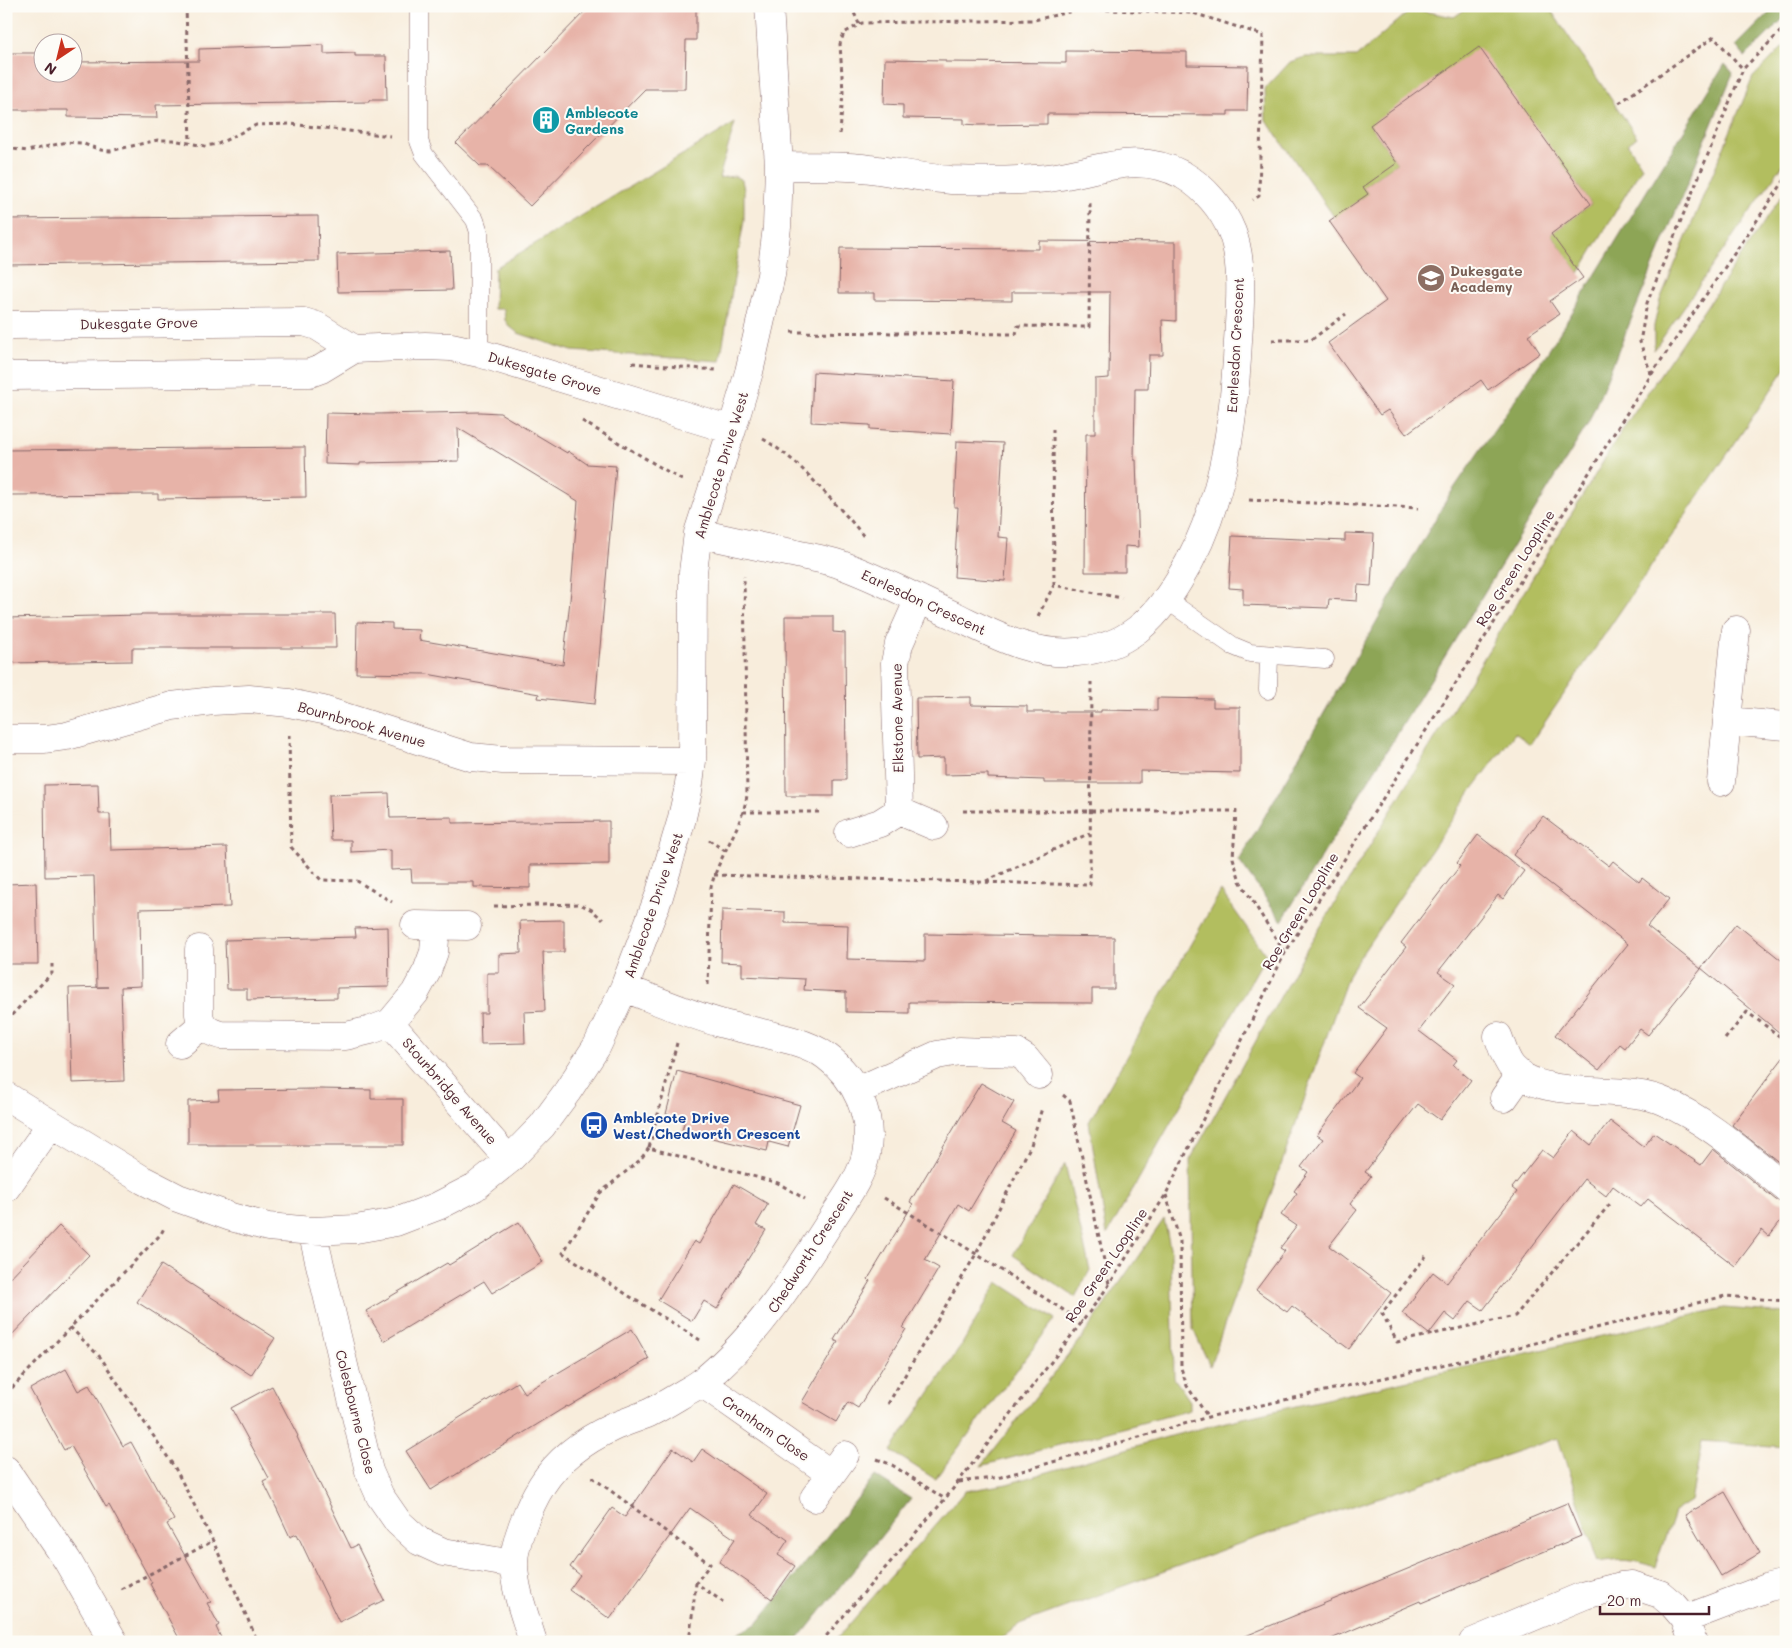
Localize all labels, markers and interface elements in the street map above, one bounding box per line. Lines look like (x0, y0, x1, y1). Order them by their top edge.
north arrow (32, 32, 82, 82)
text: N (40, 58, 60, 80)
place label: Amblecote Gardens (565, 103, 638, 138)
building icon: Amblecote Gardens (531, 105, 561, 135)
place label: Dukesgate Academy (1450, 261, 1523, 296)
school or university icon: Dukesgate Academy (1416, 263, 1446, 293)
street label: Earlesdon Crescent (1222, 277, 1248, 413)
street label: Dukesgate Grove (80, 312, 198, 334)
street label: Dukesgate Grove (486, 347, 604, 399)
street label: Amblecote Drive West (690, 389, 752, 541)
street label: Roe Green Loopline (1471, 506, 1559, 630)
street label: Earlesdon Crescent (859, 565, 989, 639)
street label: Elkstone Avenue (887, 663, 907, 773)
street label: Bournbrook Avenue (296, 697, 428, 751)
street label: Amblecote Drive West (619, 829, 687, 981)
street label: Roe Green Loopline (1257, 849, 1343, 973)
street label: Stourbridge Avenue (398, 1034, 502, 1148)
place label: Amblecote Drive West/Chedworth Crescent (613, 1108, 800, 1143)
bus stop icon: Amblecote Drive West/Chedworth Crescent (579, 1110, 609, 1140)
street label: Chedworth Crescent (763, 1186, 857, 1316)
street label: Roe Green Loopline (1061, 1204, 1151, 1326)
street label: Colesbourne Close (331, 1348, 381, 1476)
street label: Cranham Close (718, 1391, 814, 1465)
scale bar (1600, 1583, 1708, 1615)
text: 20 m (1607, 1590, 1641, 1610)

